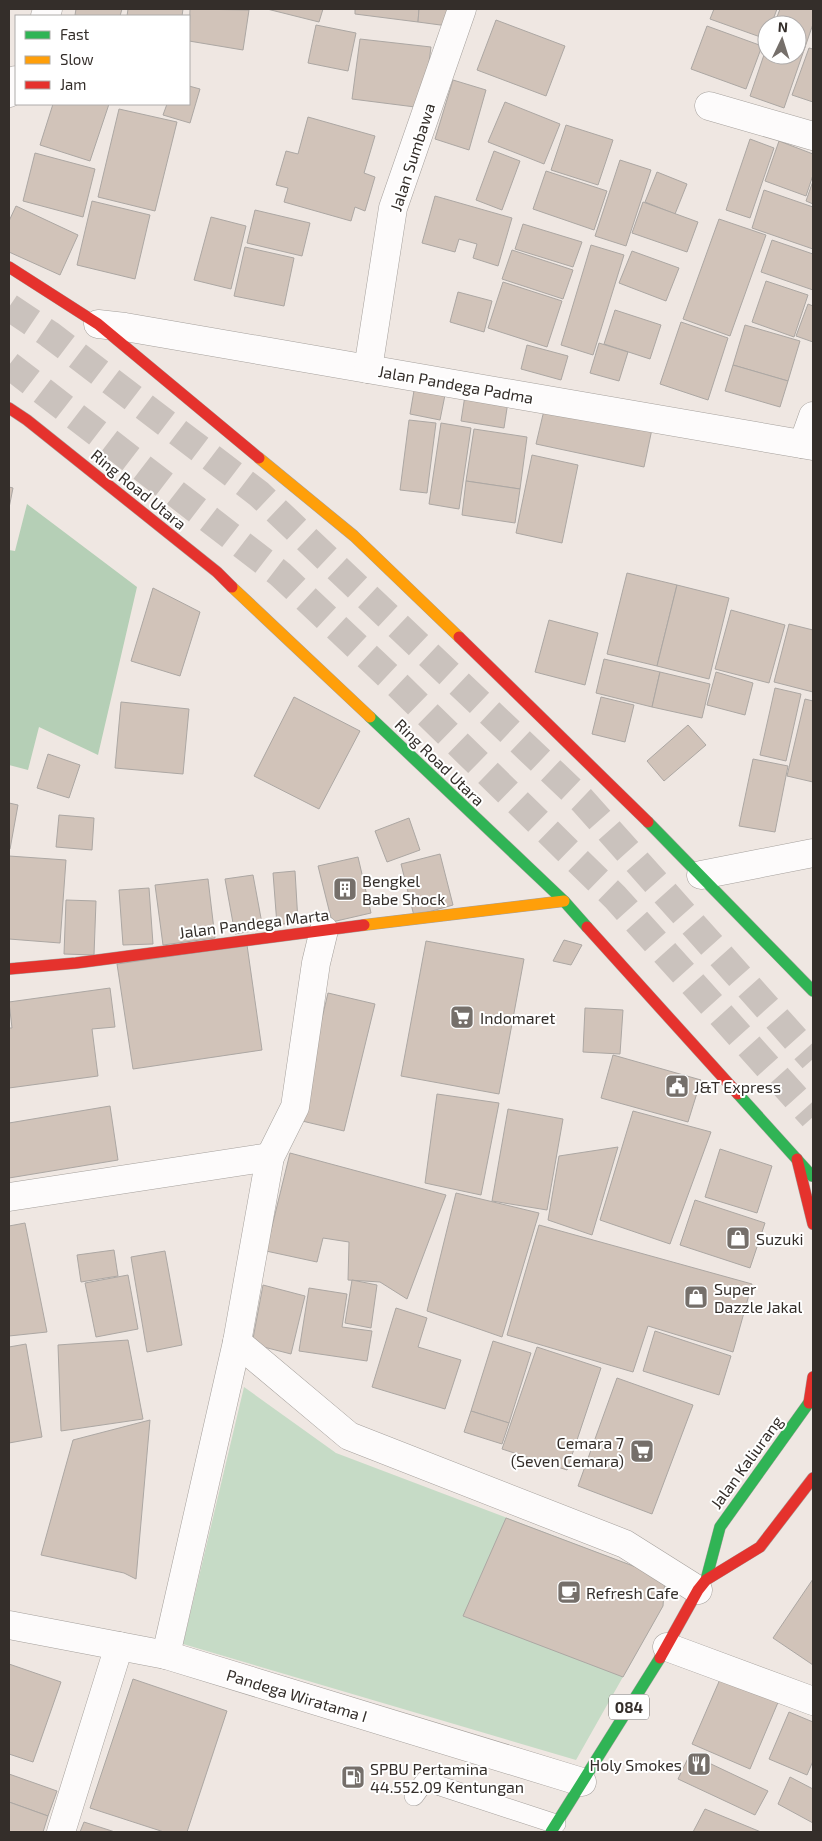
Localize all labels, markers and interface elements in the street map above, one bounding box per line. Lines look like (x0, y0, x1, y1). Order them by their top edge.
legend (15, 15, 190, 105)
north arrow (757, 15, 807, 65)
text: N (777, 18, 789, 35)
text: Fast (60, 25, 90, 43)
text: Slow (60, 50, 94, 68)
text: Jam (60, 75, 86, 93)
street label: Jalan Sumbawa (386, 101, 438, 213)
street label: Jalan Pandega Padma (377, 361, 535, 407)
street label: Ring Road Utara (88, 445, 190, 533)
street label: Ring Road Utara (391, 715, 489, 809)
place label: Bengkel Babe Shock (362, 871, 445, 908)
building icon: Bengkel Babe Shock (332, 876, 358, 902)
street label: Jalan Pandega Marta (178, 904, 330, 942)
supermarket icon: Indomaret (449, 1004, 475, 1030)
place label: Indomaret (480, 1008, 555, 1027)
public building icon: J&T Express (664, 1073, 690, 1099)
place label: J&T Express (694, 1077, 781, 1096)
shop icon: Suzuki (725, 1225, 751, 1251)
place label: Suzuki (756, 1229, 804, 1248)
place label: Super Dazzle Jakal (714, 1279, 802, 1316)
shop icon: Super Dazzle Jakal (683, 1284, 709, 1310)
street label: Jalan Kaliurang (706, 1412, 786, 1512)
place label: Cemara 7 (Seven Cemara) (511, 1433, 624, 1470)
supermarket icon: Cemara 7 (Seven Cemara) (629, 1438, 655, 1464)
cafe icon: Refresh Cafe (556, 1579, 582, 1605)
place label: Refresh Cafe (586, 1583, 679, 1602)
street label: Pandega Wiratama I (224, 1665, 370, 1725)
road number: 084 (609, 1694, 649, 1720)
restaurant icon: Holy Smokes (686, 1751, 712, 1777)
place label: Holy Smokes (589, 1755, 682, 1774)
place label: SPBU Pertamina 44.552.09 Kentungan (370, 1759, 524, 1796)
fuel station icon: SPBU Pertamina 44.552.09 Kentungan (340, 1764, 366, 1790)

